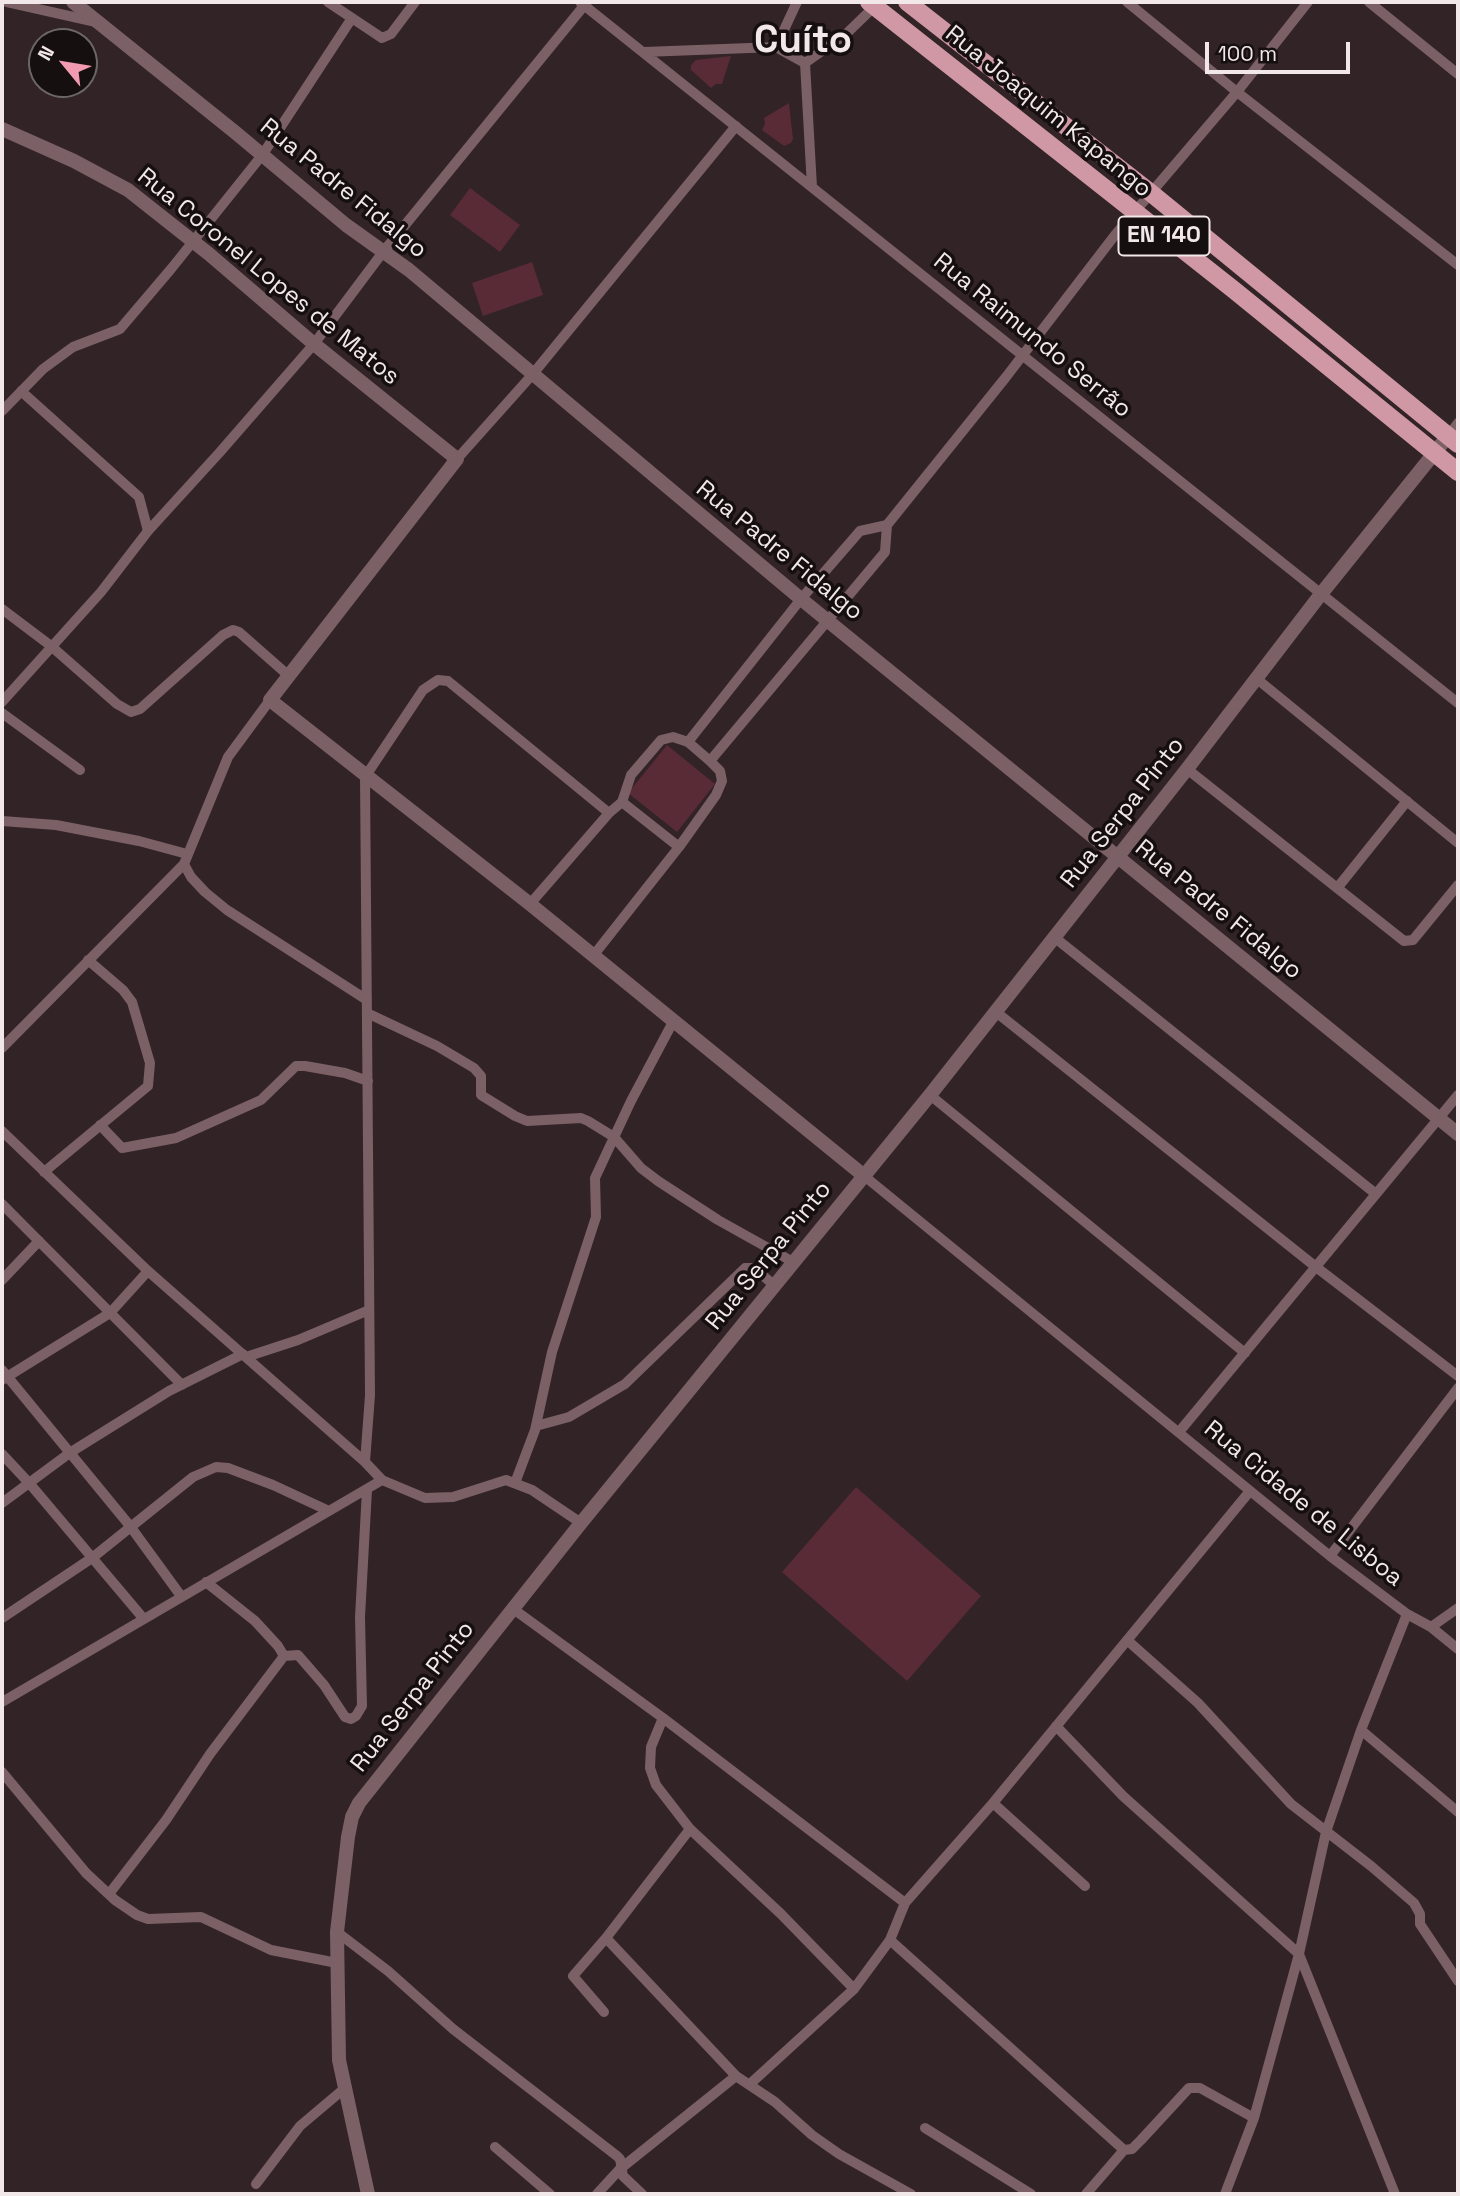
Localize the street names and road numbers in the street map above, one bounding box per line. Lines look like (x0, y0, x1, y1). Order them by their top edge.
street label: Rua Joaquim Kapango (939, 20, 1157, 204)
street label: Rua Padre Fidalgo (254, 113, 432, 265)
street label: Rua Coronel Lopes de Matos (131, 162, 405, 392)
road number: EN 140 (1118, 216, 1210, 256)
street label: Rua Raimundo Serrão (927, 247, 1137, 425)
street label: Rua Padre Fidalgo (690, 475, 868, 627)
street label: Rua Serpa Pinto (1055, 732, 1191, 894)
street label: Rua Padre Fidalgo (1129, 834, 1307, 986)
street label: Rua Serpa Pinto (700, 1176, 838, 1336)
street label: Rua Cidade de Lisboa (1198, 1415, 1408, 1593)
street label: Rua Serpa Pinto (345, 1616, 481, 1778)

